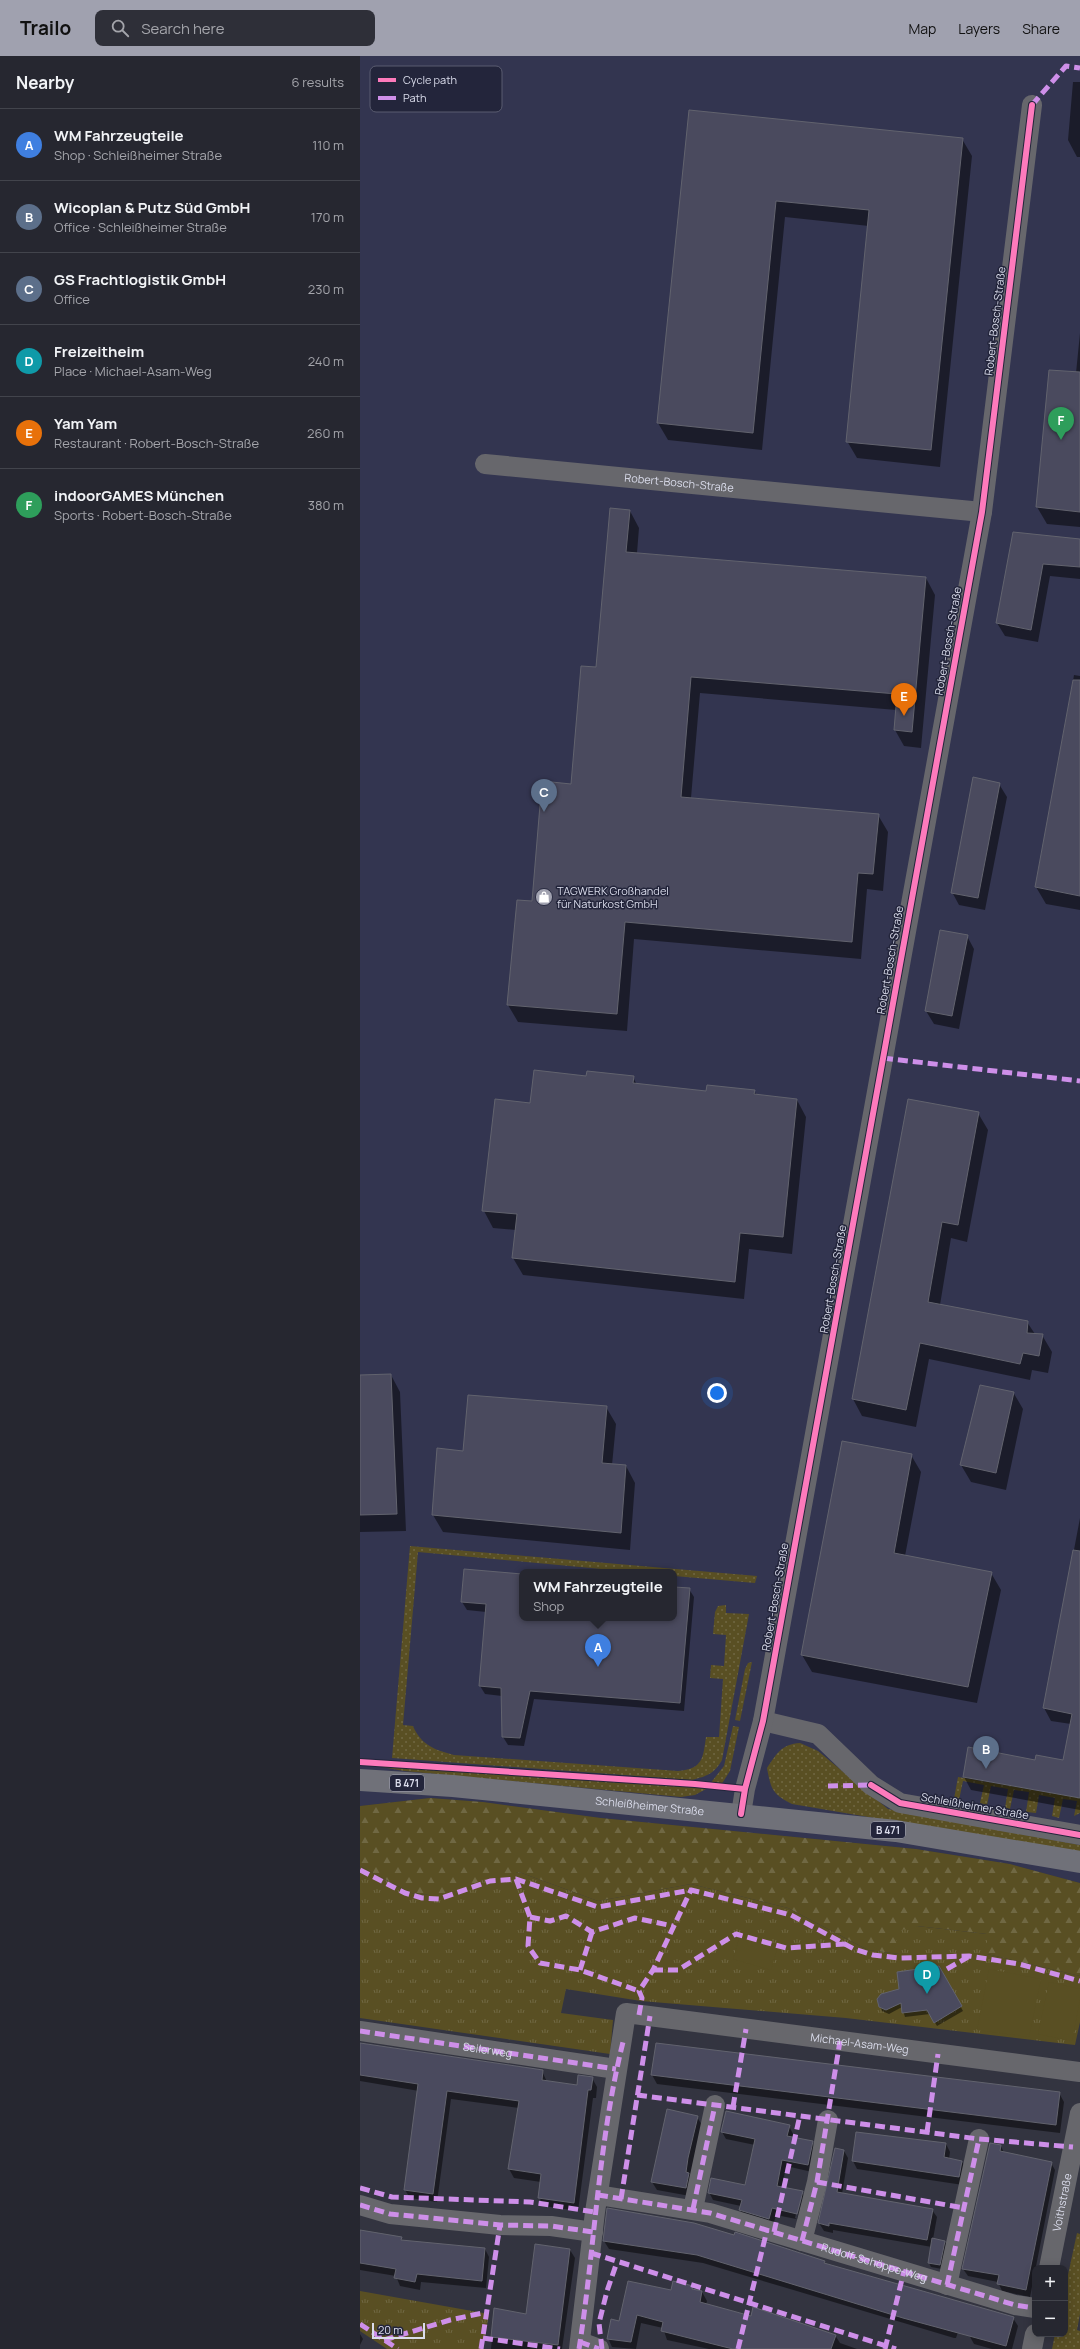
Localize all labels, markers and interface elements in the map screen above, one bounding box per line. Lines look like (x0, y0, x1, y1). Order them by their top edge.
search box (95, 10, 375, 46)
text: Trailo (20, 15, 71, 41)
icon: search (109, 17, 131, 39)
text: Search here (141, 18, 225, 39)
text: Map (908, 19, 936, 38)
text: Layers (958, 19, 1000, 38)
text: Share (1022, 19, 1060, 38)
legend (370, 66, 502, 112)
text: Nearby (16, 71, 74, 94)
text: Cycle path (403, 72, 457, 87)
text: 6 results (292, 73, 344, 91)
text: Path (403, 90, 426, 105)
text: WM Fahrzeugteile (54, 125, 184, 146)
text: A (25, 136, 33, 154)
text: 110 m (312, 136, 344, 154)
text: Shop · Schleißheimer Straße (54, 146, 222, 164)
text: Wicoplan & Putz Süd GmbH (54, 197, 250, 218)
text: B (25, 208, 33, 226)
text: 170 m (311, 208, 344, 226)
text: Office · Schleißheimer Straße (54, 218, 227, 236)
street label: Robert-Bosch-Straße (980, 265, 1009, 376)
text: GS Frachtlogistik GmbH (54, 269, 226, 290)
text: C (24, 280, 34, 298)
text: 230 m (308, 280, 344, 298)
text: Office (54, 290, 90, 308)
text: Freizeitheim (54, 341, 144, 362)
text: D (24, 352, 34, 370)
text: 240 m (308, 352, 344, 370)
text: Place · Michael-Asam-Weg (54, 362, 212, 380)
pin: F (1048, 407, 1074, 440)
text: Yam Yam (54, 413, 117, 434)
text: E (25, 424, 33, 442)
text: 260 m (307, 424, 344, 442)
text: Restaurant · Robert-Bosch-Straße (54, 434, 259, 452)
street label: Robert-Bosch-Straße (624, 470, 735, 495)
text: indoorGAMES München (54, 485, 224, 506)
text: F (26, 496, 32, 514)
text: 380 m (308, 496, 344, 514)
text: Sports · Robert-Bosch-Straße (54, 506, 232, 524)
street label: Robert-Bosch-Straße (931, 585, 965, 696)
pin: E (891, 683, 917, 716)
pin: C (531, 779, 557, 812)
place label: TAGWERK Großhandel für Naturkost GmbH (557, 883, 669, 911)
shop icon: TAGWERK Großhandel für Naturkost GmbH (534, 887, 554, 907)
street label: Robert-Bosch-Straße (873, 904, 907, 1015)
street label: Robert-Bosch-Straße (816, 1223, 850, 1334)
your location (707, 1383, 727, 1403)
street label: Robert-Bosch-Straße (758, 1541, 792, 1652)
popup (519, 1569, 677, 1621)
text: WM Fahrzeugteile (533, 1576, 663, 1597)
text: Shop (533, 1597, 564, 1615)
pin: A (585, 1634, 611, 1667)
pin: B (973, 1736, 999, 1769)
road number: B 471 (390, 1775, 424, 1791)
street label: Schleißheimer Straße (920, 1789, 1031, 1822)
street label: Schleißheimer Straße (595, 1793, 705, 1819)
road number: B 471 (871, 1822, 905, 1838)
pin: D (914, 1961, 940, 1994)
street label: Michael-Asam-Weg (810, 2029, 910, 2057)
street label: Seilerweg (462, 2038, 513, 2061)
street label: Voithstraße (1048, 2171, 1075, 2233)
street label: Rudolf-Schöppe-Weg (820, 2239, 929, 2285)
map controls (1032, 2265, 1068, 2337)
button: + (1032, 2265, 1068, 2301)
button: − (1032, 2301, 1068, 2337)
scale bar (372, 2321, 425, 2340)
text: 20 m (378, 2322, 403, 2337)

